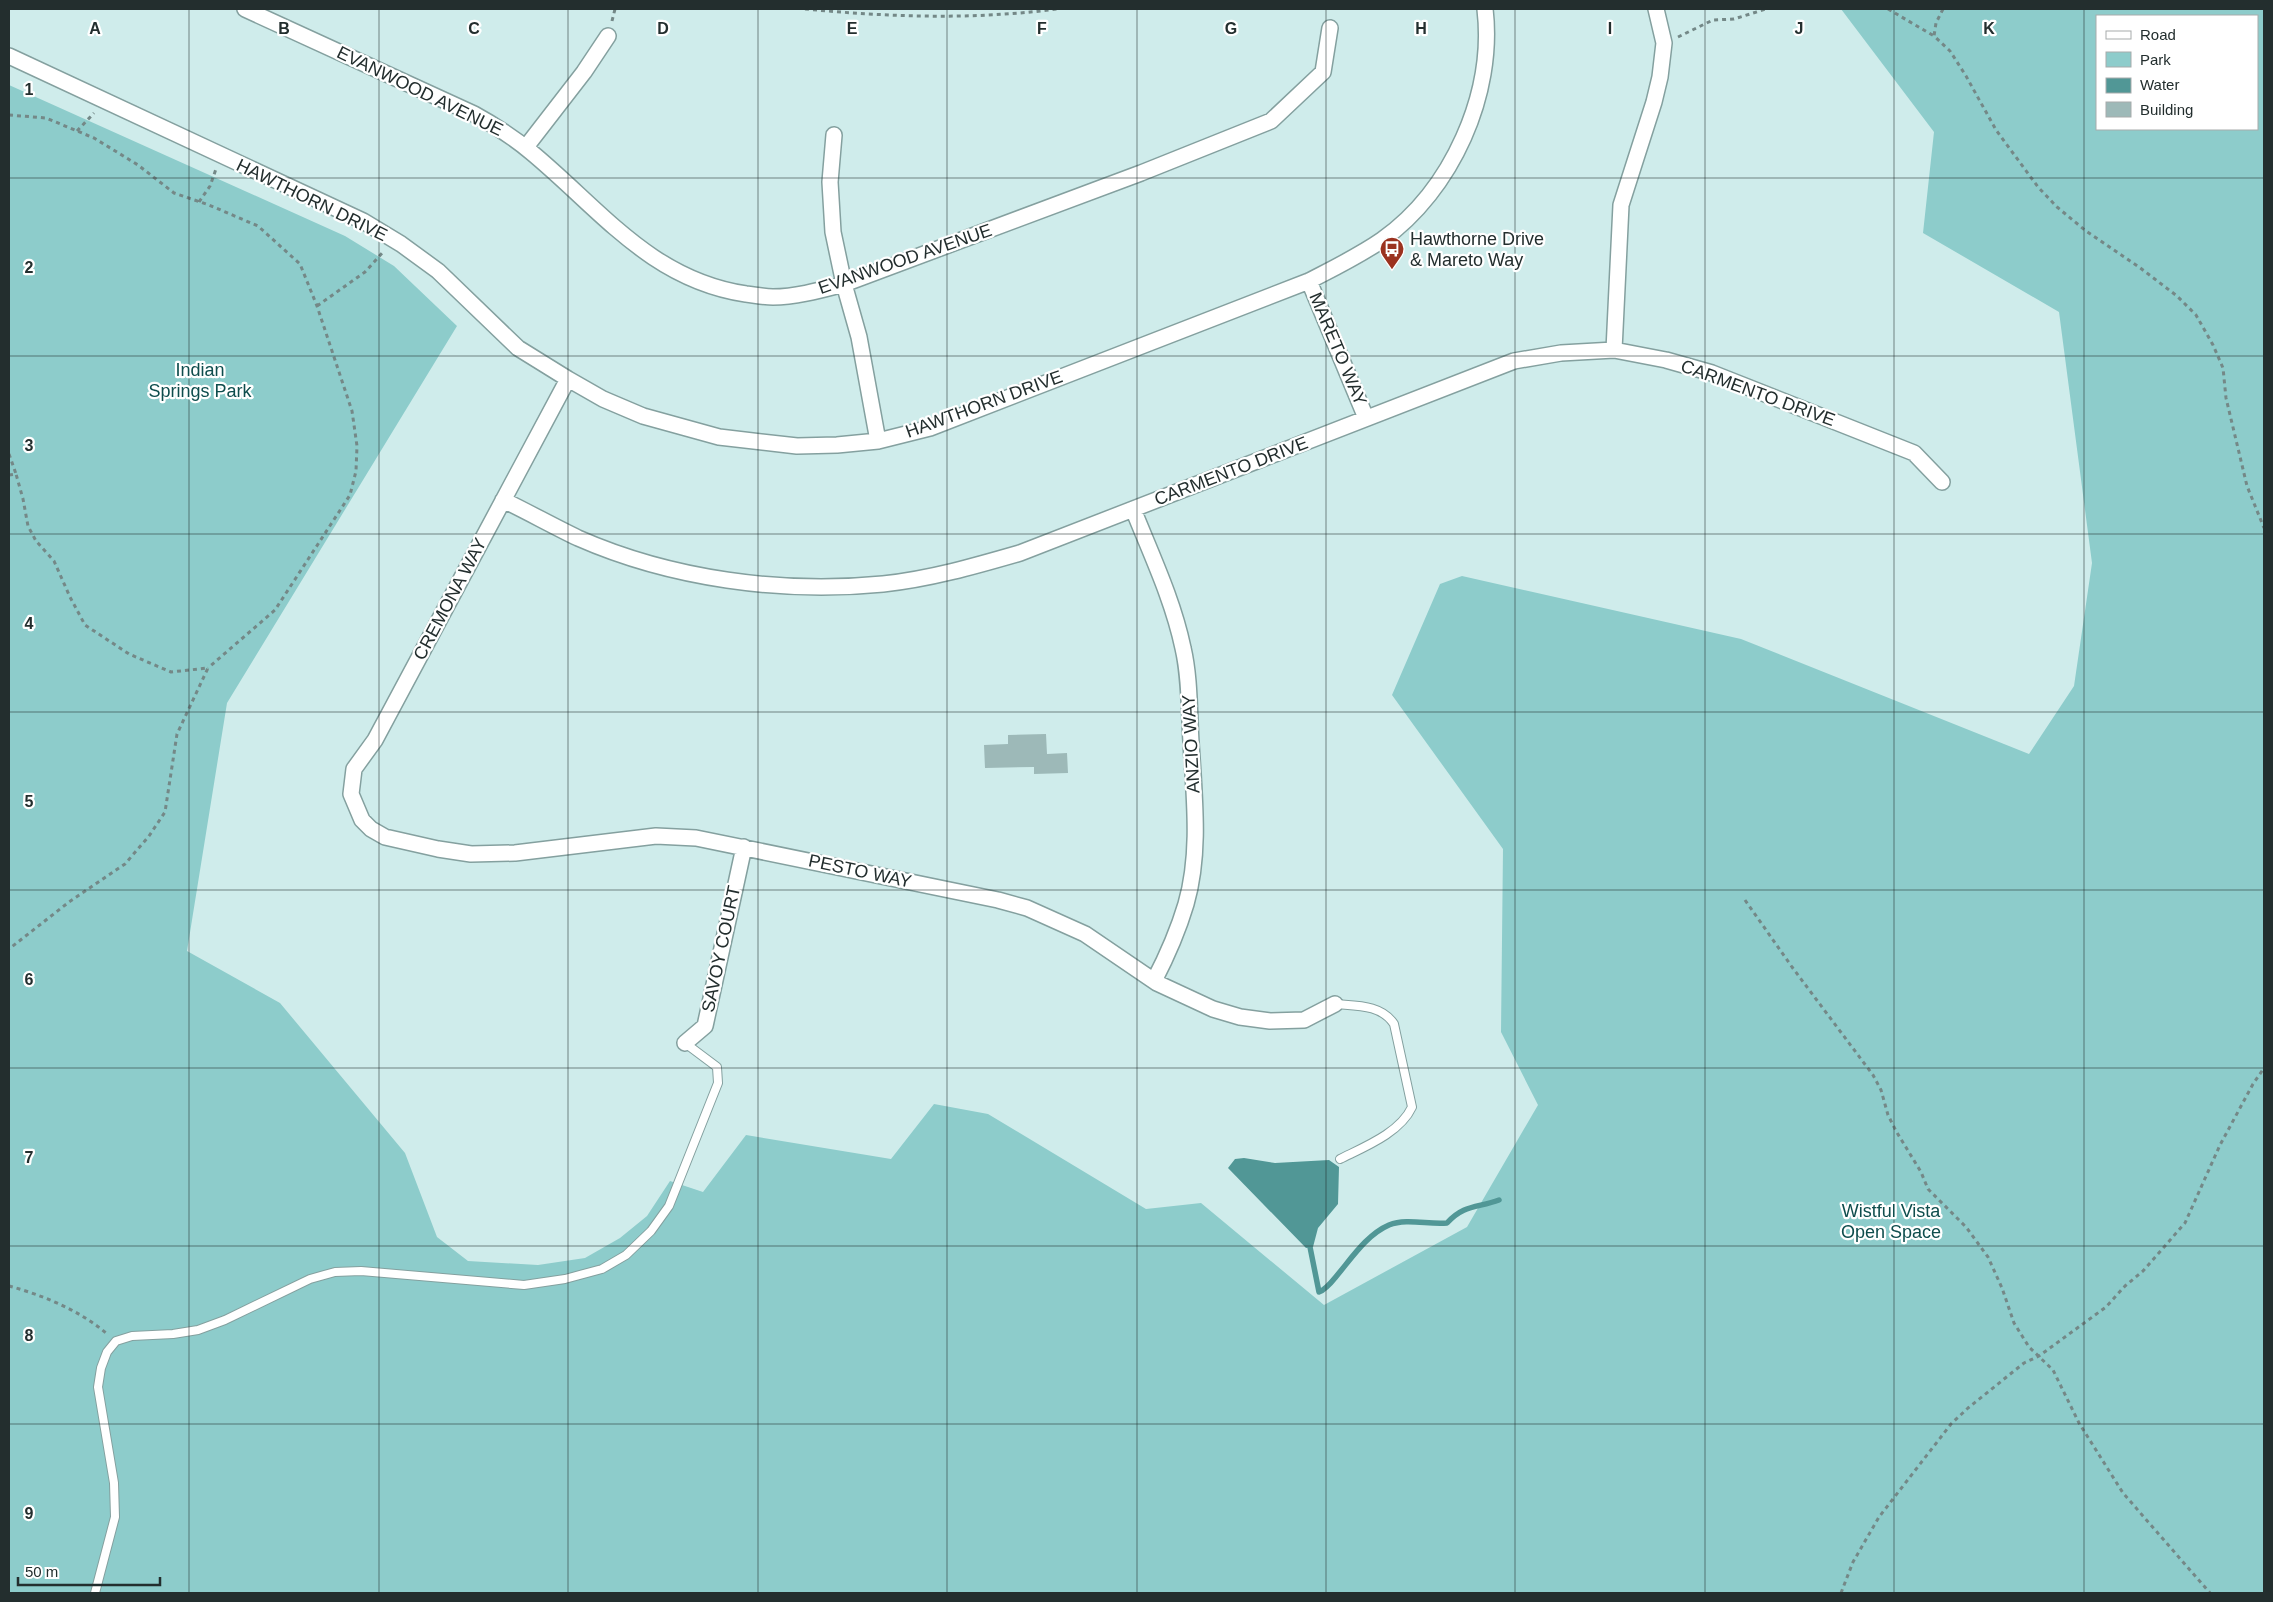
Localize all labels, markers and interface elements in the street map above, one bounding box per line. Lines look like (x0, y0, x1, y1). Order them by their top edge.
legend (2096, 15, 2258, 130)
text: A (89, 20, 101, 37)
text: B (278, 20, 290, 37)
text: C (468, 20, 480, 37)
text: D (657, 20, 669, 37)
text: E (847, 20, 858, 37)
text: F (1037, 20, 1047, 37)
text: G (1225, 20, 1237, 37)
text: H (1415, 20, 1427, 37)
text: I (1608, 20, 1612, 37)
text: J (1795, 20, 1803, 37)
text: K (1983, 20, 1995, 37)
text: Road (2140, 26, 2176, 43)
street label: EVANWOOD AVENUE (334, 42, 506, 140)
text: Park (2140, 51, 2171, 68)
text: Water (2140, 76, 2179, 93)
text: 1 (25, 81, 34, 98)
text: Building (2140, 101, 2193, 118)
street label: HAWTHORN DRIVE (233, 155, 391, 245)
street label: EVANWOOD AVENUE (816, 220, 994, 298)
place label: Hawthorne Drive & Mareto Way (1410, 229, 1544, 270)
bus stop icon: Hawthorne Drive & Mareto Way (1379, 236, 1405, 270)
text: 2 (25, 259, 34, 276)
street label: MARETO WAY (1305, 290, 1371, 408)
street label: CARMENTO DRIVE (1678, 356, 1838, 430)
park label: Indian Springs Park (148, 360, 253, 401)
street label: HAWTHORN DRIVE (903, 366, 1065, 442)
street label: CARMENTO DRIVE (1151, 433, 1311, 509)
text: 3 (25, 437, 34, 454)
street label: CREMONA WAY (409, 535, 491, 663)
text: 4 (25, 615, 34, 632)
street label: ANZIO WAY (1178, 694, 1204, 794)
text: 5 (25, 793, 34, 810)
street label: PESTO WAY (807, 850, 913, 892)
street label: SAVOY COURT (698, 884, 744, 1014)
text: 6 (25, 971, 34, 988)
text: 7 (25, 1149, 34, 1166)
park label: Wistful Vista Open Space (1841, 1201, 1941, 1242)
text: 8 (25, 1327, 34, 1344)
text: 9 (25, 1505, 34, 1522)
scale bar (18, 1554, 160, 1586)
text: 50 m (25, 1563, 58, 1580)

